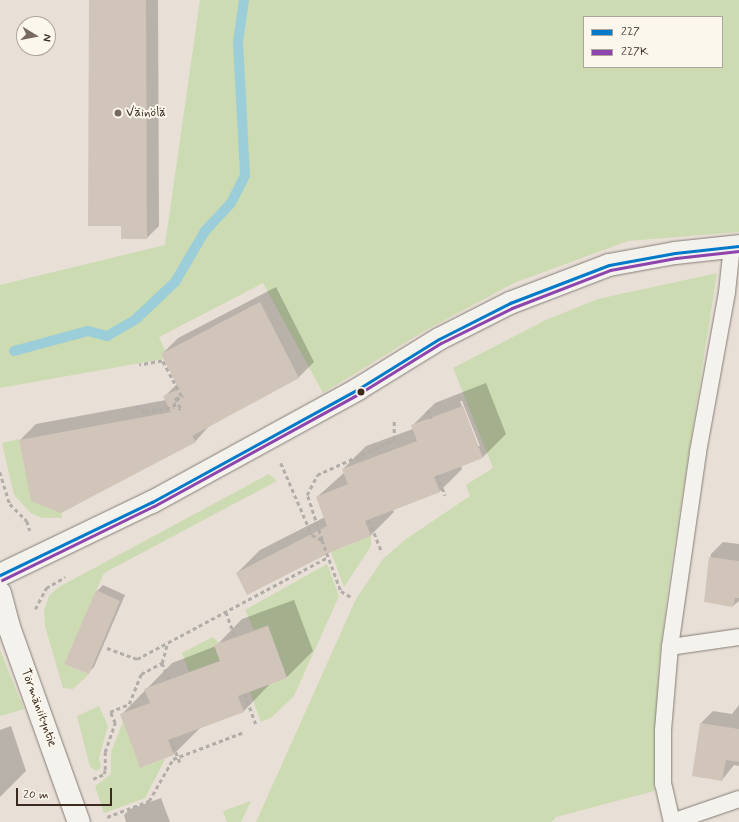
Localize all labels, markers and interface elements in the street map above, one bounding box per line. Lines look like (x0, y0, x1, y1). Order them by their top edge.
north arrow (16, 16, 56, 56)
legend (583, 16, 723, 68)
text: 227 (621, 24, 640, 40)
text: N (39, 33, 54, 43)
text: 227K (621, 44, 648, 60)
place label: Väinölä (126, 105, 166, 121)
marker: Väinölä (113, 108, 123, 118)
unlabelled marker (356, 387, 366, 397)
street label: Törmäniityntie (17, 667, 59, 749)
scale bar (18, 780, 114, 806)
text: 20 m (23, 787, 49, 803)

